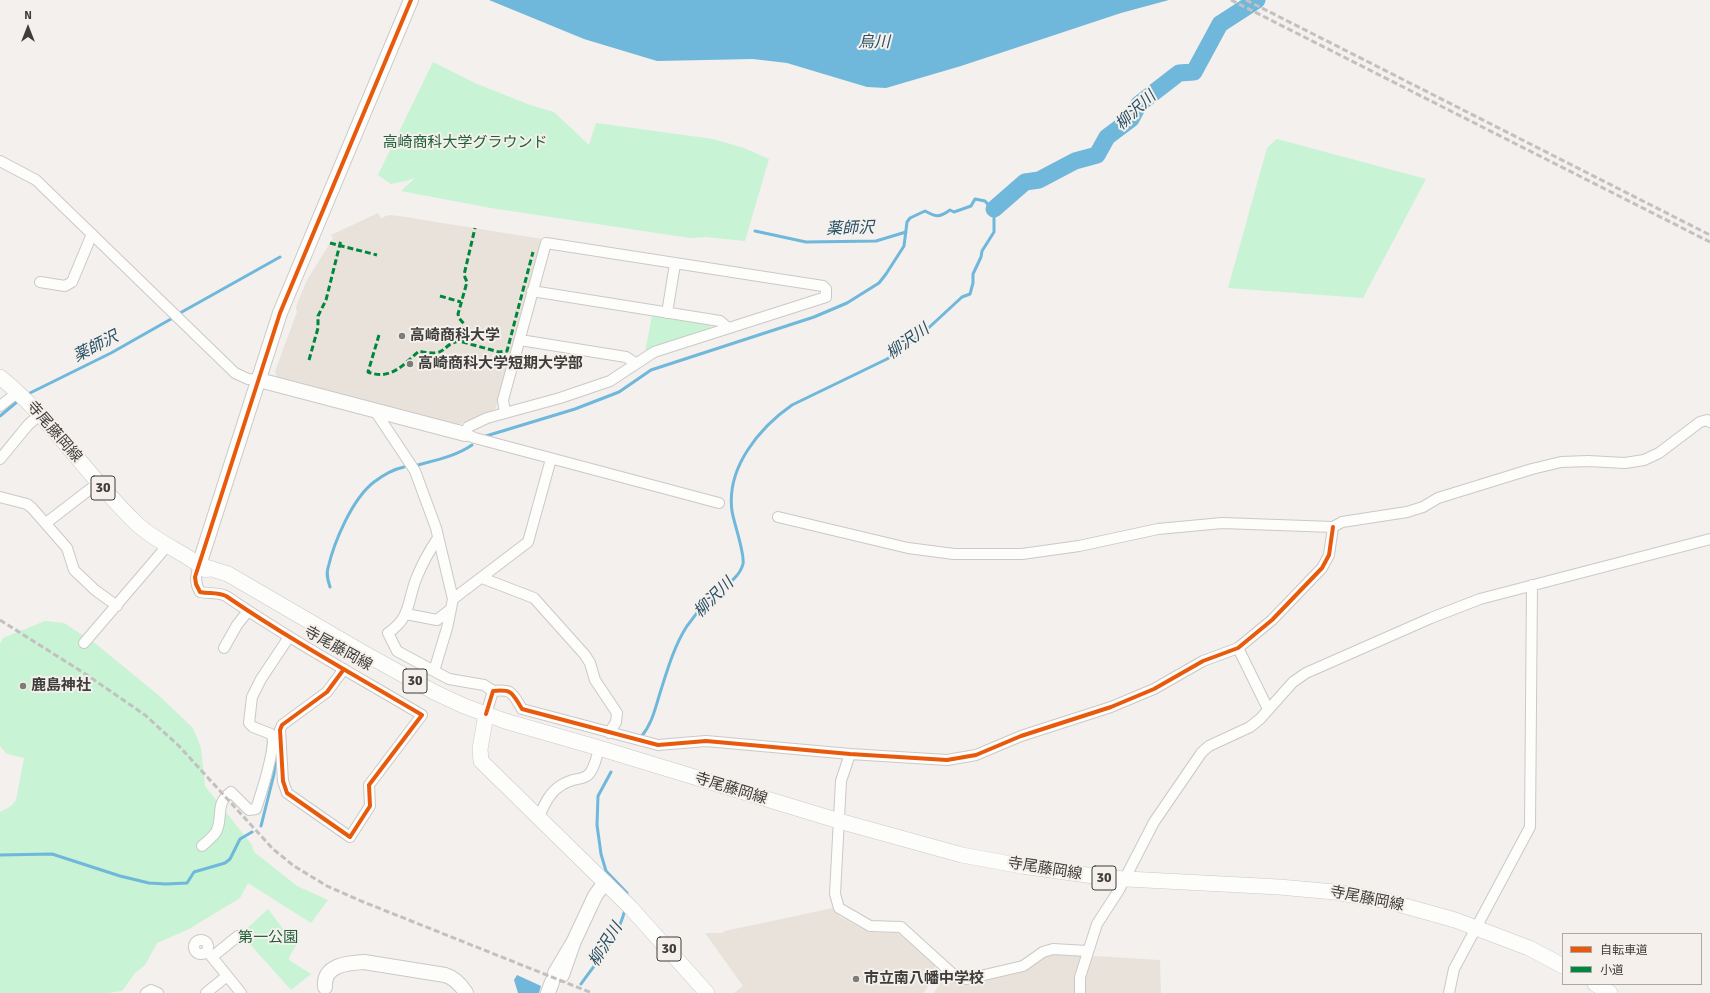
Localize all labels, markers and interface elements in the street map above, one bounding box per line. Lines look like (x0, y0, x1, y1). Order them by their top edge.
north arrow (8, 8, 48, 48)
text: N (24, 9, 32, 22)
water label: 烏川 (858, 33, 890, 53)
water label: 柳沢川 (1112, 88, 1160, 134)
park label: 高崎商科大学グラウンド (383, 134, 547, 152)
water label: 薬師沢 (826, 219, 874, 239)
water label: 柳沢川 (883, 320, 933, 364)
place label: 高崎商科大学 (410, 327, 500, 345)
water label: 薬師沢 (70, 328, 122, 366)
marker: 高崎商科大学 (397, 331, 407, 341)
place label: 高崎商科大学短期大学部 (418, 355, 583, 373)
marker: 高崎商科大学短期大学部 (405, 359, 415, 369)
street label: 寺尾藤岡線 (23, 398, 85, 466)
road number: 30 (91, 476, 115, 500)
water label: 柳沢川 (690, 574, 738, 622)
street label: 寺尾藤岡線 (301, 623, 375, 675)
road number: 30 (403, 669, 427, 693)
place label: 鹿島神社 (31, 677, 91, 695)
marker: 鹿島神社 (18, 681, 28, 691)
street label: 寺尾藤岡線 (693, 769, 769, 809)
street label: 寺尾藤岡線 (1007, 854, 1083, 884)
road number: 30 (1092, 866, 1116, 890)
street label: 寺尾藤岡線 (1328, 883, 1406, 915)
water label: 柳沢川 (585, 920, 627, 970)
park label: 第一公園 (238, 929, 298, 947)
legend (1562, 933, 1702, 985)
road number: 30 (657, 937, 681, 961)
text: 自転車道 (1600, 943, 1648, 958)
text: 小道 (1600, 963, 1624, 978)
place label: 市立南八幡中学校 (864, 970, 984, 988)
marker: 市立南八幡中学校 (851, 974, 861, 984)

